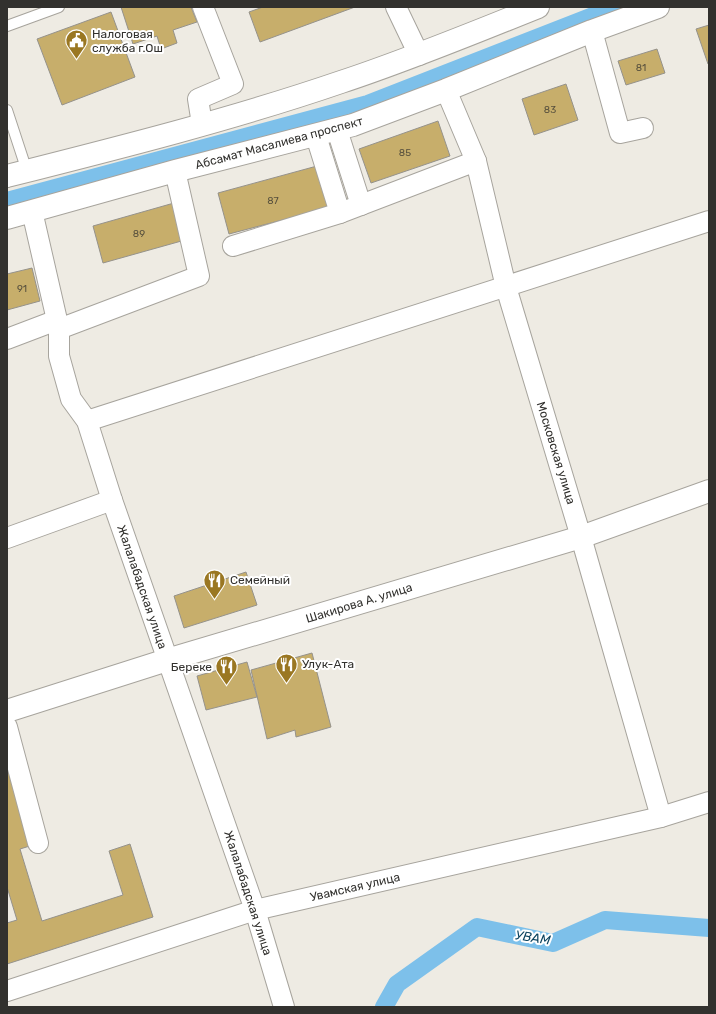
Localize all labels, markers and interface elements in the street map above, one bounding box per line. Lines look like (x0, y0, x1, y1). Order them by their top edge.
place label: Налоговая служба г.Ош (92, 27, 163, 55)
public building icon: Налоговая служба г.Ош (64, 28, 90, 61)
house number: 81 (636, 62, 646, 74)
house number: 83 (544, 104, 556, 116)
street label: Абсамат Масалиева проспект (194, 114, 364, 172)
house number: 85 (399, 147, 411, 159)
house number: 87 (267, 195, 279, 207)
house number: 89 (133, 228, 145, 240)
house number: 91 (17, 283, 27, 295)
street label: Московская улица (534, 400, 578, 506)
street label: Жалалабадская улица (114, 523, 170, 651)
restaurant icon: Семейный (202, 567, 228, 600)
place label: Семейный (230, 573, 290, 587)
street label: Шакирова А. улица (304, 580, 414, 626)
restaurant icon: Улук-Ата (274, 651, 300, 684)
restaurant icon: Береке (214, 654, 240, 687)
place label: Улук-Ата (302, 657, 354, 671)
place label: Береке (171, 660, 212, 674)
street label: Жалалабадская улица (221, 829, 275, 957)
street label: Увамская улица (309, 870, 401, 904)
water label: УВАМ (514, 927, 552, 948)

